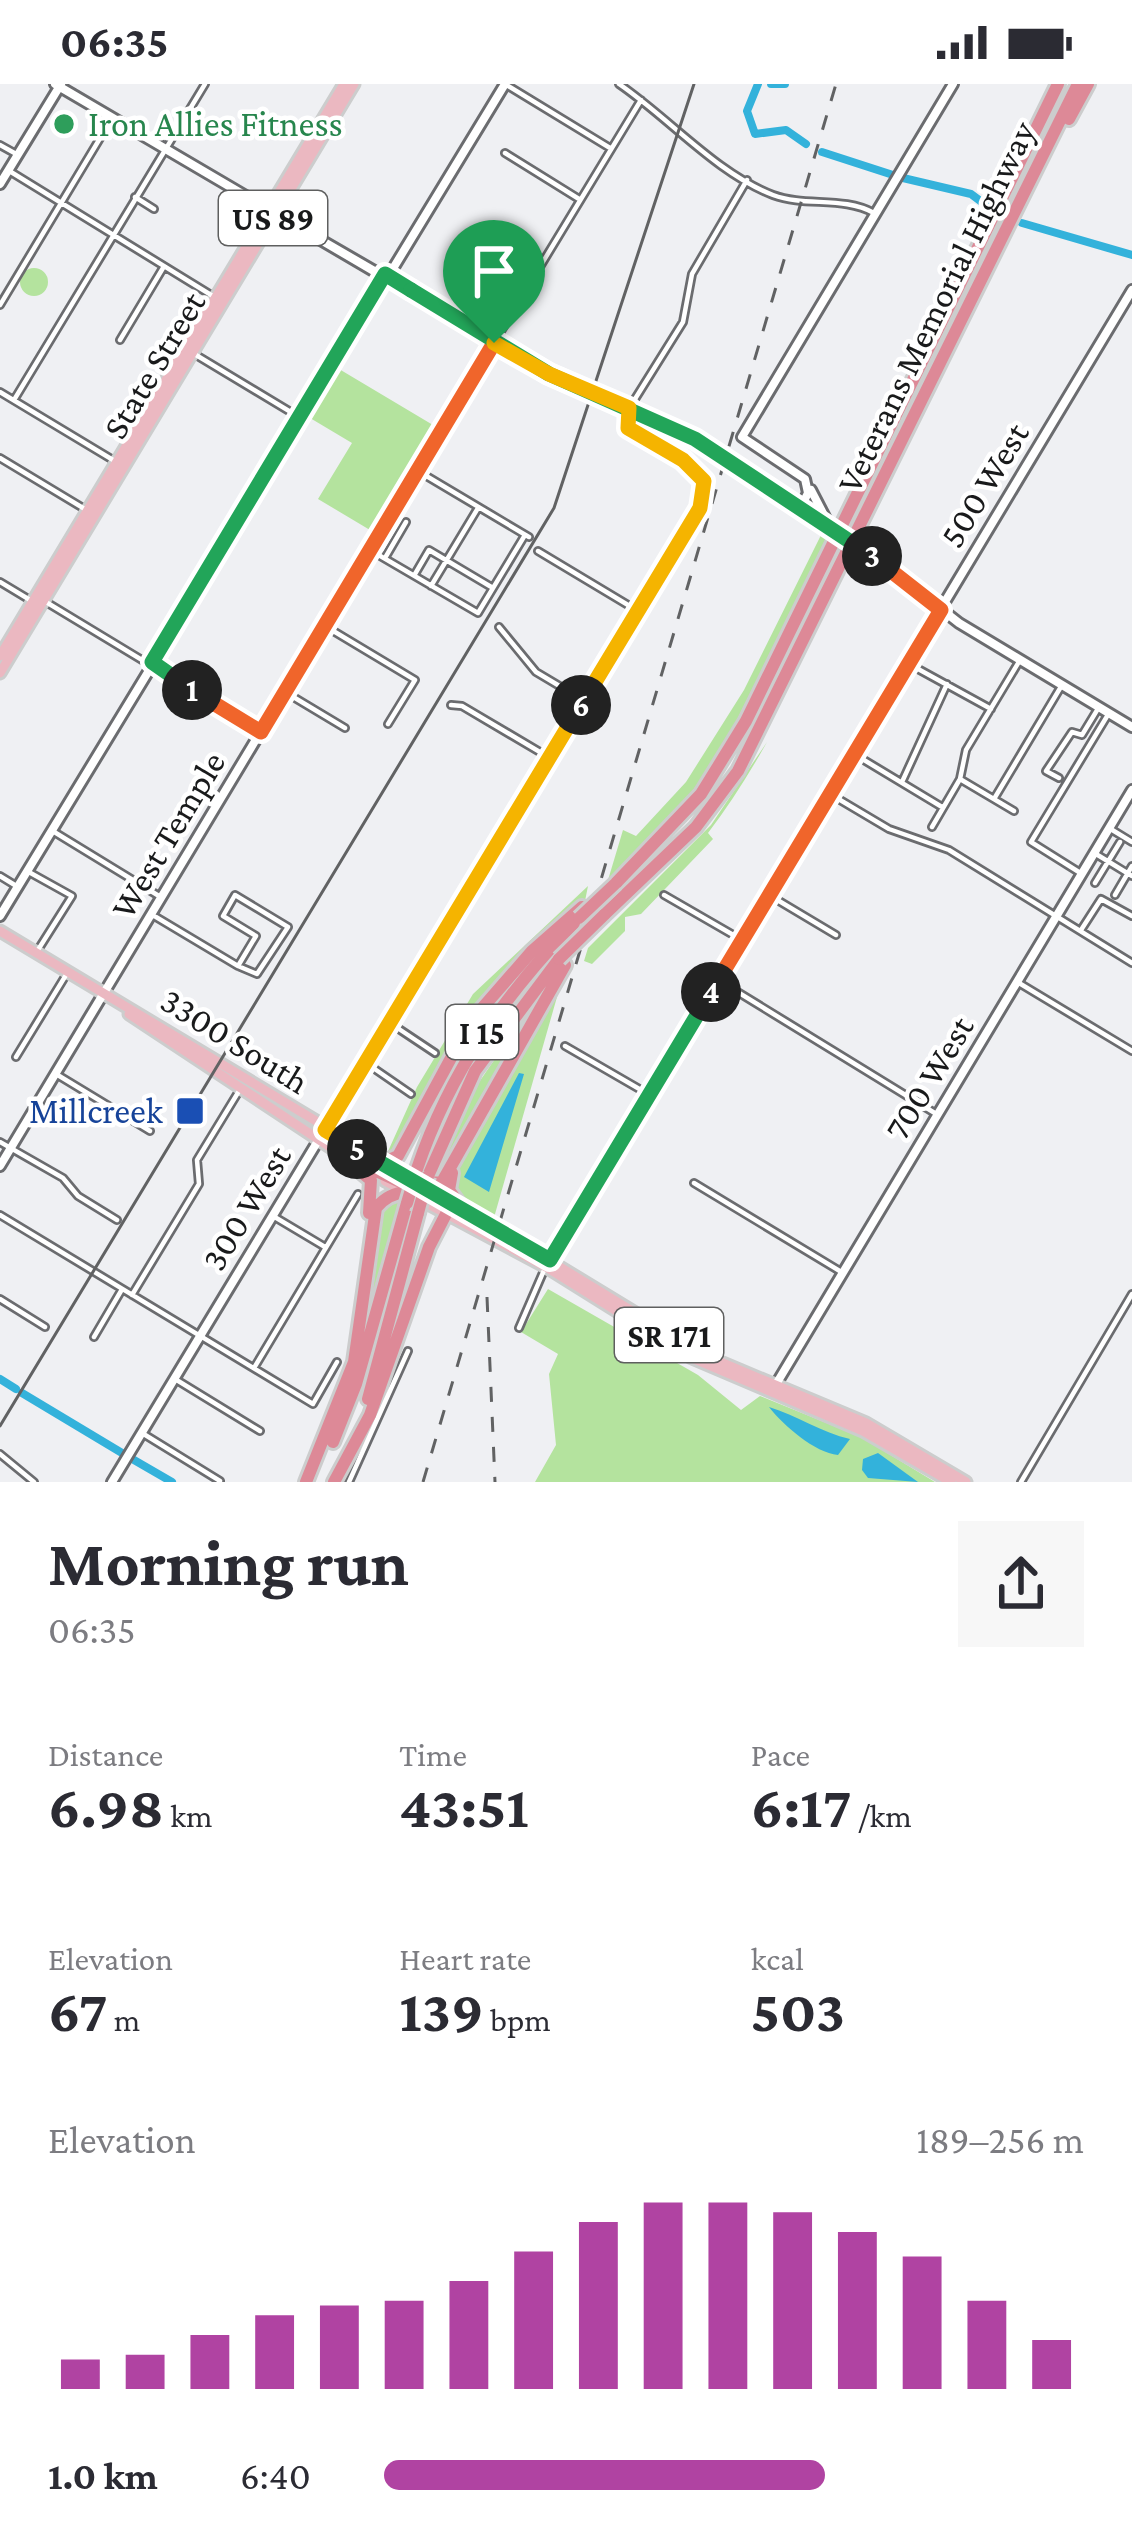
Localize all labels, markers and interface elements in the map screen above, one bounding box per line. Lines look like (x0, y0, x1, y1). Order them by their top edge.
text: 06:35 (60, 17, 168, 67)
place label: Iron Allies Fitness (88, 104, 343, 144)
marker: Iron Allies Fitness (51, 111, 77, 137)
street label: Veterans Memorial Highway (829, 115, 1044, 499)
road number: US 89 (219, 191, 327, 245)
pin (443, 220, 545, 343)
icon: arrive (461, 238, 527, 304)
street label: State Street (95, 284, 214, 446)
street label: 500 West (931, 415, 1037, 554)
pin: 3 (842, 526, 902, 586)
text: 3 (864, 537, 880, 574)
pin: 1 (162, 660, 222, 720)
text: 1 (186, 671, 198, 708)
pin: 6 (551, 675, 611, 735)
text: 6 (572, 686, 590, 723)
street label: West Temple (103, 744, 233, 926)
pin: 4 (681, 962, 741, 1022)
text: 4 (702, 973, 720, 1010)
street label: 3300 South (154, 980, 316, 1102)
road number: I 15 (446, 1005, 518, 1059)
street label: 700 West (877, 1008, 982, 1147)
place label: Millcreek (29, 1091, 164, 1131)
marker: Millcreek (174, 1095, 206, 1127)
pin: 5 (327, 1119, 387, 1179)
text: 5 (349, 1130, 365, 1167)
street label: 300 West (193, 1138, 299, 1277)
road number: SR 171 (615, 1308, 723, 1362)
button: share (958, 1521, 1084, 1647)
text: Morning run (48, 1526, 409, 1599)
text: 06:35 (48, 1608, 136, 1651)
text: Distance (48, 1736, 163, 1773)
text: Time (399, 1736, 467, 1773)
text: Pace (751, 1736, 810, 1773)
text: 6.98 (48, 1773, 164, 1840)
text: 43:51 (399, 1773, 529, 1840)
text: 6:17 (751, 1773, 852, 1840)
text: km (164, 1797, 212, 1834)
text: /km (852, 1797, 912, 1834)
text: Elevation (48, 1940, 173, 1977)
text: Heart rate (399, 1940, 531, 1977)
text: kcal (751, 1940, 804, 1977)
text: 67 (48, 1977, 107, 2044)
text: 139 (399, 1977, 484, 2044)
text: 503 (751, 1977, 845, 2044)
text: m (107, 2001, 140, 2038)
text: bpm (484, 2001, 551, 2038)
text: Elevation (48, 2118, 196, 2161)
text: 189–256 m (916, 2118, 1084, 2161)
text: 1.0 km (48, 2454, 158, 2497)
text: 6:40 (240, 2454, 311, 2497)

